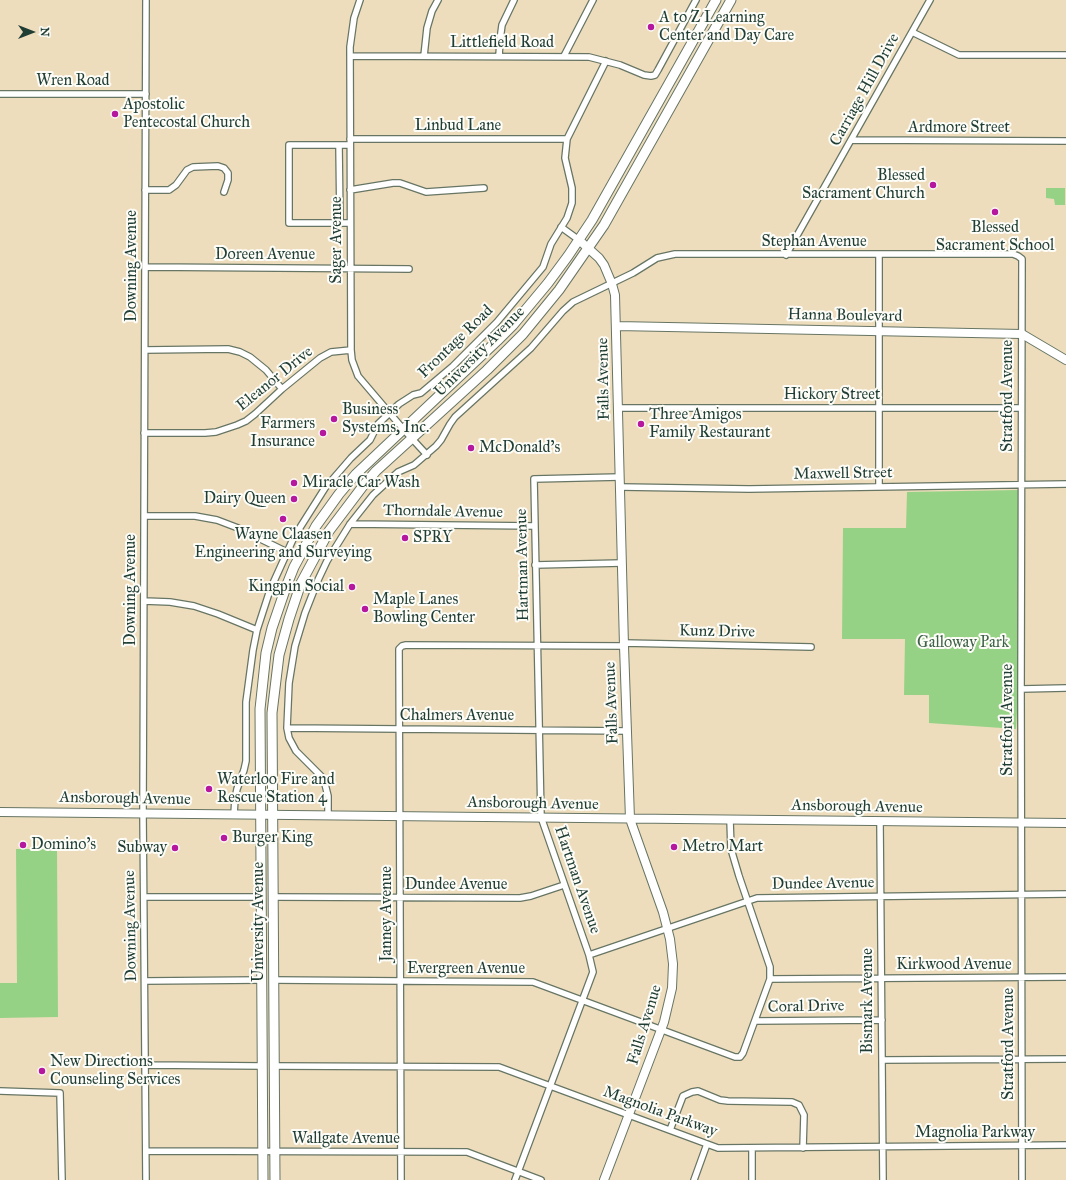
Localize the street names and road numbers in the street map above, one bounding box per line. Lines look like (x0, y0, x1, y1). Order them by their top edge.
street label: Carriage Hill Drive (826, 30, 904, 150)
street label: Littlefield Road (450, 33, 554, 53)
street label: Wren Road (36, 71, 110, 91)
street label: Linbud Lane (415, 116, 501, 136)
street label: Ardmore Street (908, 118, 1010, 138)
street label: Sager Avenue (327, 196, 347, 284)
street label: Downing Avenue (122, 210, 142, 322)
street label: Stephan Avenue (761, 232, 867, 252)
street label: Doreen Avenue (215, 245, 315, 265)
street label: Frontage Road (414, 301, 498, 383)
street label: University Avenue (431, 303, 529, 401)
street label: Hanna Boulevard (788, 305, 902, 327)
street label: Falls Avenue (594, 337, 614, 421)
street label: Stratford Avenue (998, 340, 1018, 452)
street label: Eleanor Drive (233, 342, 317, 416)
street label: Hickory Street (783, 385, 881, 405)
street label: Maxwell Street (793, 464, 893, 484)
street label: Thorndale Avenue (383, 501, 503, 523)
street label: Hartman Avenue (512, 509, 534, 621)
street label: Downing Avenue (121, 534, 141, 646)
street label: Kunz Drive (679, 622, 755, 642)
street label: Falls Avenue (601, 661, 623, 745)
street label: Stratford Avenue (998, 664, 1018, 776)
street label: Chalmers Avenue (400, 706, 514, 726)
street label: Ansborough Avenue (59, 788, 191, 810)
street label: Ansborough Avenue (467, 793, 599, 815)
street label: Ansborough Avenue (791, 796, 923, 818)
street label: Hartman Avenue (550, 824, 604, 936)
street label: University Avenue (249, 862, 269, 982)
street label: Janney Avenue (377, 866, 397, 962)
street label: Downing Avenue (120, 870, 142, 982)
street label: Dundee Avenue (772, 874, 874, 894)
street label: Dundee Avenue (405, 875, 507, 895)
street label: Bismark Avenue (858, 948, 878, 1054)
street label: Kirkwood Avenue (896, 955, 1012, 975)
street label: Evergreen Avenue (407, 959, 525, 979)
street label: Falls Avenue (624, 983, 666, 1067)
street label: Stratford Avenue (999, 988, 1019, 1100)
street label: Coral Drive (768, 997, 844, 1017)
street label: Magnolia Parkway (600, 1082, 720, 1142)
street label: Magnolia Parkway (915, 1123, 1035, 1143)
street label: Wallgate Avenue (292, 1129, 400, 1149)

